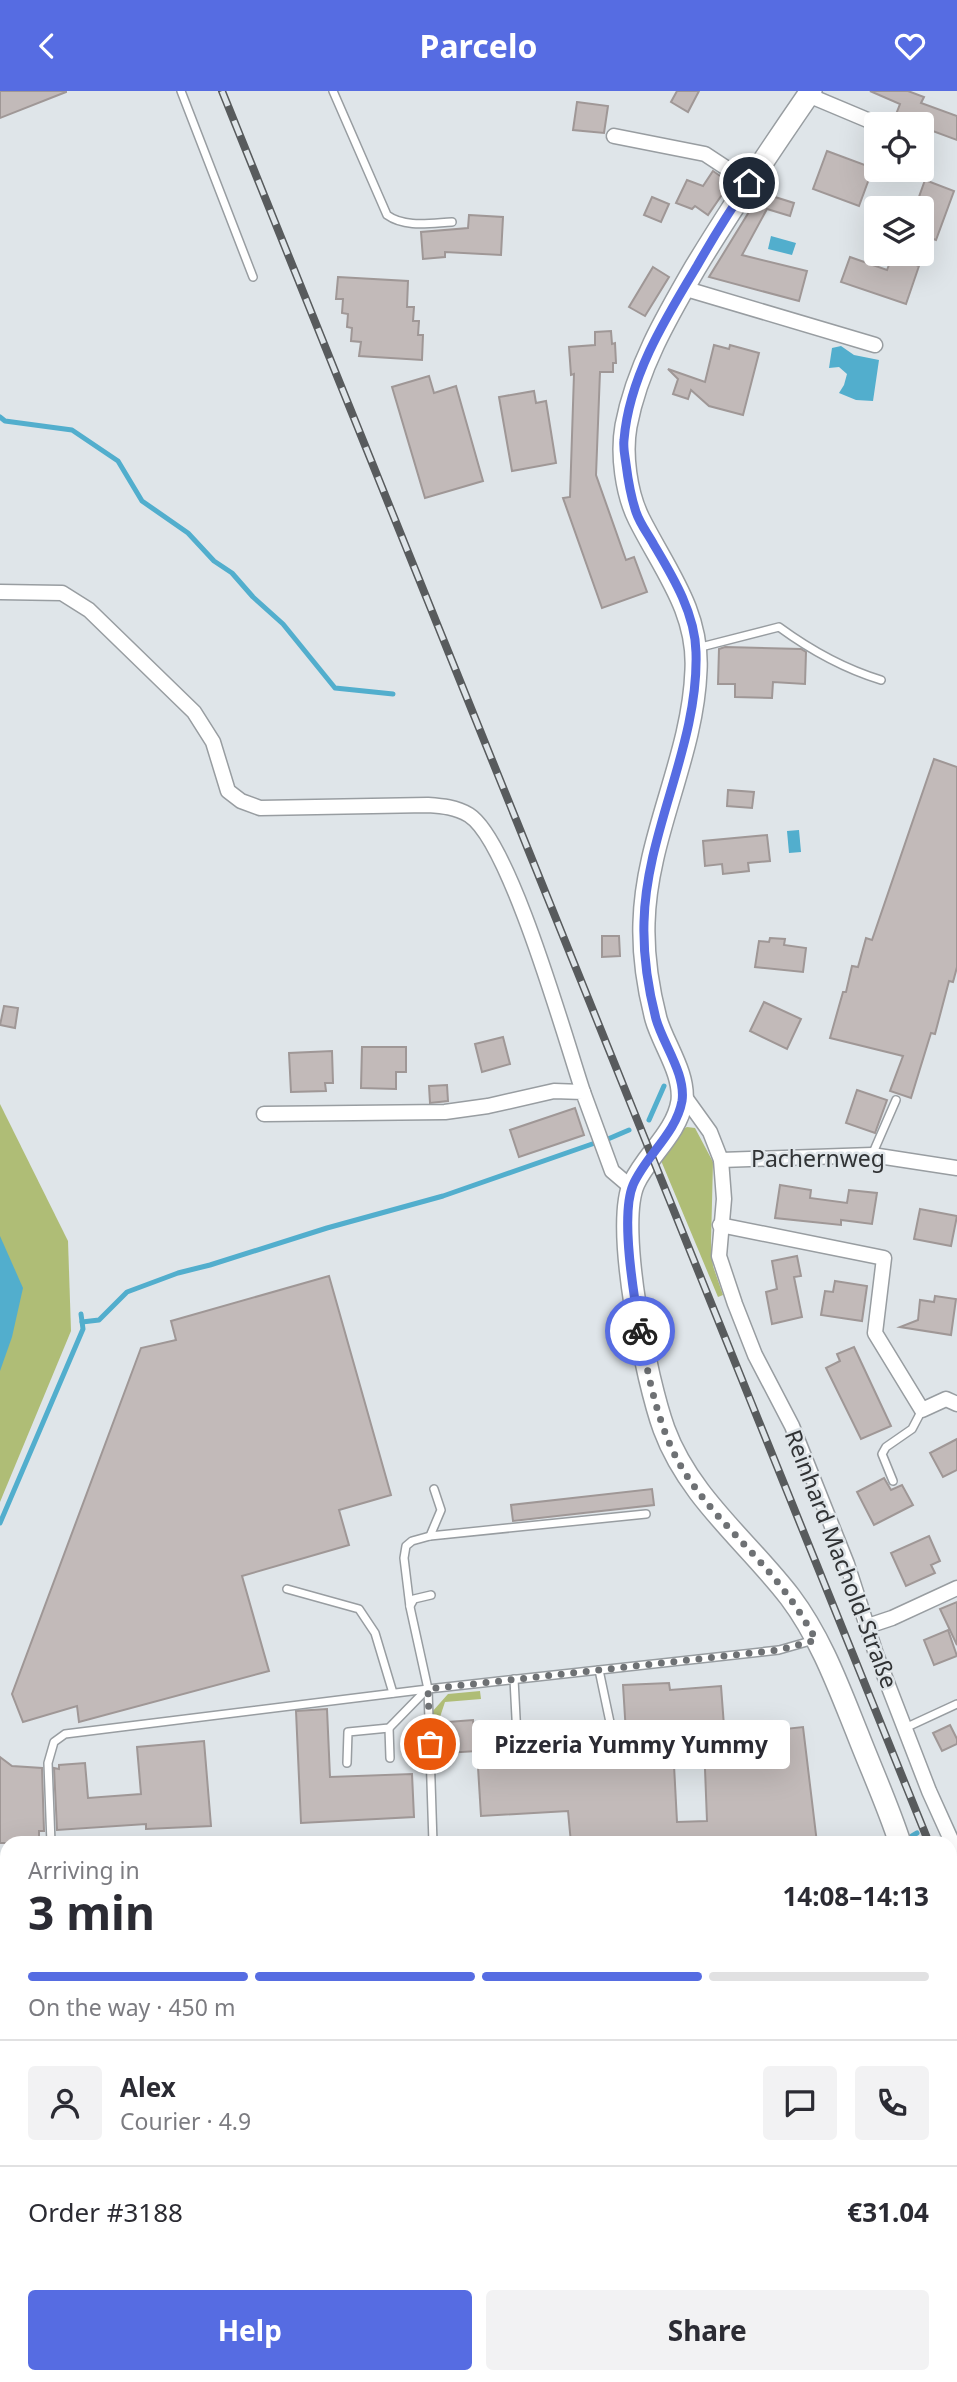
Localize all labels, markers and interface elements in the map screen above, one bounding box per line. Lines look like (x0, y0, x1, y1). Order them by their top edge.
text: Parcelo (420, 24, 537, 67)
icon: back (28, 27, 66, 65)
icon: heart (891, 27, 929, 65)
map controls (864, 112, 934, 266)
button: locate (864, 112, 934, 182)
pin (719, 153, 779, 213)
icon: home (730, 164, 768, 202)
button: layers (864, 196, 934, 266)
street label: Pachernweg (751, 1142, 885, 1174)
courier (605, 1296, 675, 1366)
icon: bike (621, 1312, 659, 1350)
street label: Reinhard Machold-Straße (778, 1425, 906, 1693)
pin (400, 1714, 460, 1774)
callout: Pizzeria Yummy Yummy (472, 1719, 790, 1769)
icon: bag (411, 1725, 449, 1763)
text: Pizzeria Yummy Yummy (494, 1728, 768, 1760)
text: Arriving in (28, 1854, 140, 1886)
text: 14:08–14:13 (782, 1878, 929, 1914)
text: 3 min (28, 1881, 155, 1943)
text: On the way · 450 m (28, 1991, 235, 2023)
button: person (28, 2066, 102, 2140)
button: chat (763, 2066, 837, 2140)
button: phone (855, 2066, 929, 2140)
text: Alex (120, 2069, 176, 2105)
text: Courier · 4.9 (120, 2105, 251, 2137)
text: Order #3188 (28, 2194, 183, 2230)
text: €31.04 (847, 2194, 929, 2230)
button: Help (28, 2290, 472, 2370)
button: Share (486, 2290, 929, 2370)

